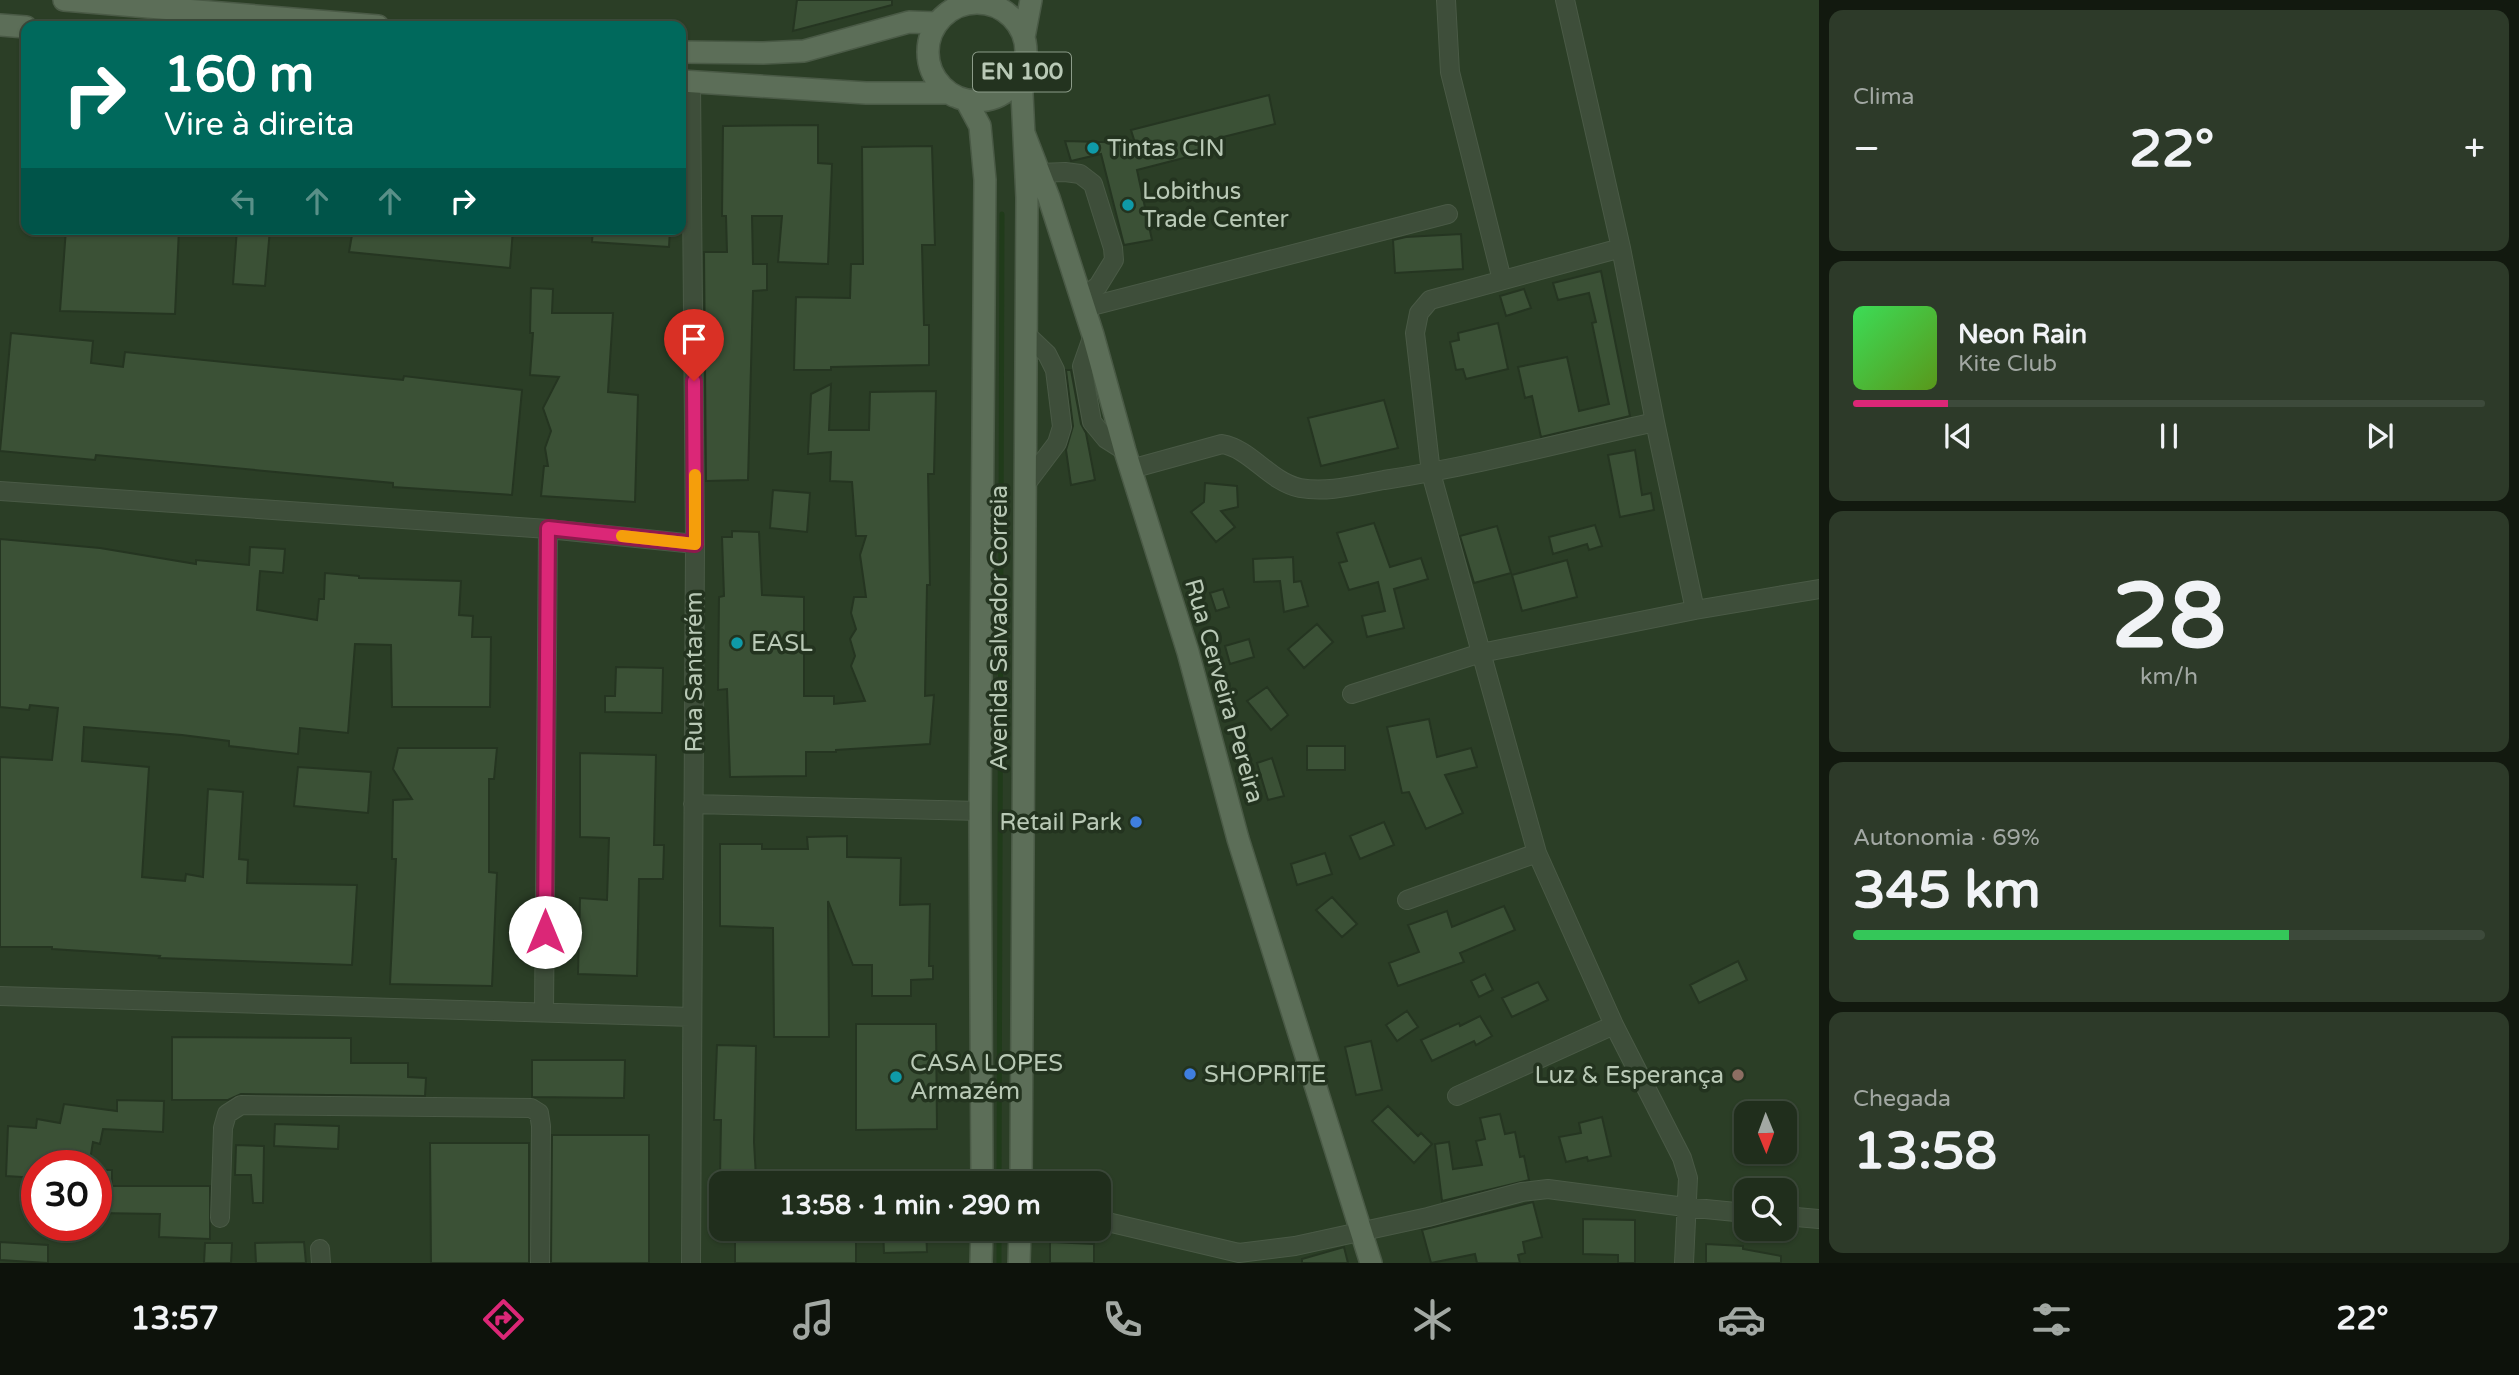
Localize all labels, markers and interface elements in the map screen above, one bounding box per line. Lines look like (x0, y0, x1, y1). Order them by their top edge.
text: 160 m (164, 46, 314, 105)
icon: right (49, 49, 140, 140)
road number: EN 100 (973, 53, 1071, 92)
text: Clima (1853, 83, 1914, 111)
text: Vire à direita (164, 106, 355, 144)
text: 22° (2129, 118, 2214, 181)
text: − (1853, 126, 1880, 172)
text: + (2464, 126, 2485, 172)
place label: Tintas CIN (1107, 134, 1225, 163)
marker: Tintas CIN (1085, 140, 1101, 156)
place label: Lobithus Trade Center (1142, 177, 1290, 234)
icon: left (225, 182, 263, 220)
icon: ahead (298, 182, 336, 220)
icon: ahead (371, 182, 409, 220)
icon: right (444, 182, 482, 220)
marker: Lobithus Trade Center (1120, 197, 1136, 213)
pin (664, 309, 724, 381)
text: Neon Rain (1958, 319, 2087, 350)
icon: arrive (675, 320, 713, 358)
text: Kite Club (1958, 350, 2057, 378)
icon: previous (1939, 417, 1977, 455)
icon: pause (2150, 417, 2188, 455)
icon: next (2361, 417, 2399, 455)
street label: Avenida Salvador Correia (985, 485, 1014, 771)
text: 28 (2112, 562, 2226, 672)
street label: Rua Cerveira Pereira (1178, 576, 1270, 806)
street label: Rua Santarém (680, 591, 709, 753)
place label: EASL (751, 629, 813, 658)
marker: EASL (729, 635, 745, 651)
text: km/h (2140, 663, 2198, 691)
place label: Retail Park (999, 808, 1122, 837)
marker: Retail Park (1128, 814, 1144, 830)
text: Autonomia · 69% (1853, 824, 2040, 852)
text: 345 km (1853, 859, 2041, 922)
position arrow (508, 895, 582, 969)
place label: CASA LOPES Armazém (910, 1049, 1063, 1106)
place label: SHOPRITE (1204, 1060, 1326, 1089)
place label: Luz & Esperança (1535, 1061, 1724, 1090)
marker: SHOPRITE (1182, 1066, 1198, 1082)
marker: Luz & Esperança (1730, 1067, 1746, 1083)
marker: CASA LOPES Armazém (888, 1069, 904, 1085)
text: Chegada (1853, 1085, 1951, 1113)
north arrow (1734, 1101, 1797, 1164)
map controls (1734, 1101, 1797, 1241)
text: 13:58 (1853, 1120, 1997, 1183)
speed limit sign: 30 (21, 1150, 112, 1241)
button: search (1734, 1178, 1797, 1241)
text: 13:58 · 1 min · 290 m (779, 1190, 1041, 1221)
icon: directions (479, 1295, 528, 1344)
icon: music (789, 1295, 838, 1344)
icon: phone (1098, 1295, 1147, 1344)
icon: climate (1408, 1295, 1457, 1344)
icon: car (1717, 1295, 1766, 1344)
icon: filters (2027, 1295, 2076, 1344)
text: 13:57 (130, 1300, 219, 1338)
text: 22° (2336, 1300, 2389, 1338)

